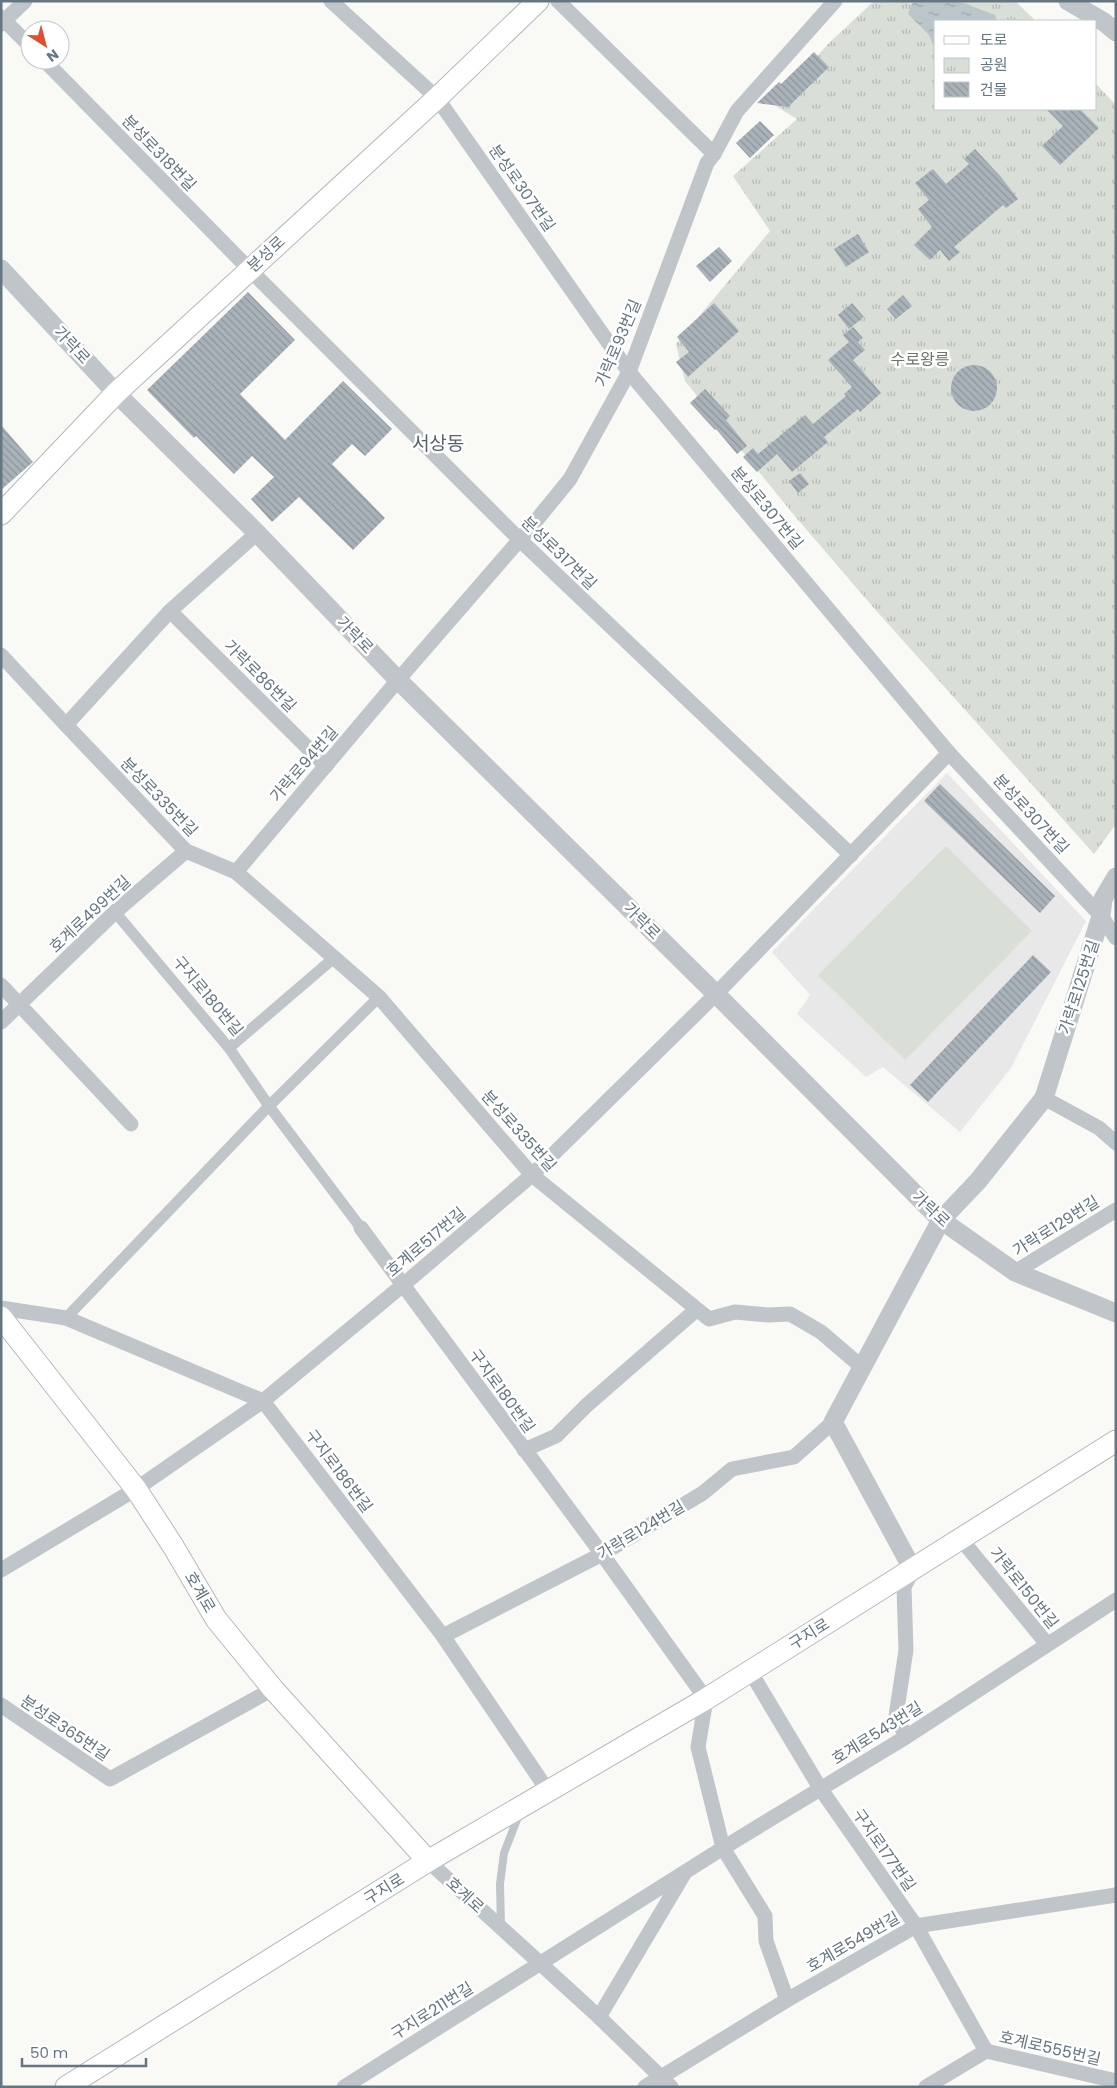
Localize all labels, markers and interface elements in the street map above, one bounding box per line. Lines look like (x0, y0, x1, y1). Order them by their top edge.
north arrow (20, 20, 70, 70)
legend (934, 20, 1097, 110)
text: 도로 (980, 29, 1008, 50)
text: N (43, 44, 63, 67)
text: 공원 (980, 54, 1008, 75)
text: 건물 (980, 79, 1008, 100)
street label: 분성로318번길 (117, 110, 201, 196)
street label: 분성로307번길 (483, 140, 561, 236)
street label: 분성로 (242, 230, 290, 277)
street label: 가락로93번길 (589, 296, 647, 390)
street label: 가락로 (49, 321, 96, 369)
park label: 수로왕릉 (891, 348, 949, 371)
district label: 서상동 (412, 430, 464, 457)
street label: 분성로307번길 (725, 462, 809, 554)
street label: 분성로317번길 (516, 511, 602, 595)
street label: 가락로 (331, 611, 379, 659)
street label: 가락로86번길 (219, 635, 301, 717)
street label: 가락로94번길 (265, 721, 343, 807)
street label: 분성로335번길 (115, 752, 203, 842)
street label: 분성로307번길 (988, 769, 1074, 859)
street label: 호계로499번길 (44, 870, 136, 958)
street label: 가락로 (618, 897, 666, 945)
street label: 가락로125번길 (1053, 937, 1105, 1037)
street label: 구지로180번길 (167, 951, 249, 1041)
street label: 분성로335번길 (476, 1085, 562, 1177)
street label: 가락로 (907, 1186, 955, 1233)
street label: 가락로129번길 (1008, 1190, 1104, 1262)
street label: 호계로517번길 (381, 1202, 471, 1282)
street label: 구지로180번길 (464, 1344, 540, 1438)
street label: 구지로186번길 (300, 1425, 378, 1517)
street label: 가락로124번길 (593, 1495, 689, 1565)
street label: 가락로150번길 (984, 1542, 1064, 1634)
street label: 호계로 (179, 1567, 221, 1617)
street label: 구지로 (784, 1612, 834, 1655)
street label: 분성로365번길 (16, 1690, 114, 1766)
street label: 호계로543번길 (827, 1696, 927, 1770)
street label: 구지로177번길 (847, 1804, 921, 1896)
street label: 구지로 (359, 1867, 409, 1910)
street label: 호계로 (441, 1872, 489, 1919)
street label: 호계로549번길 (802, 1906, 904, 1978)
street label: 구지로211번길 (386, 1977, 478, 2045)
street label: 호계로555번길 (997, 2025, 1103, 2071)
scale bar (22, 2036, 146, 2068)
text: 50 m (30, 2042, 68, 2063)

